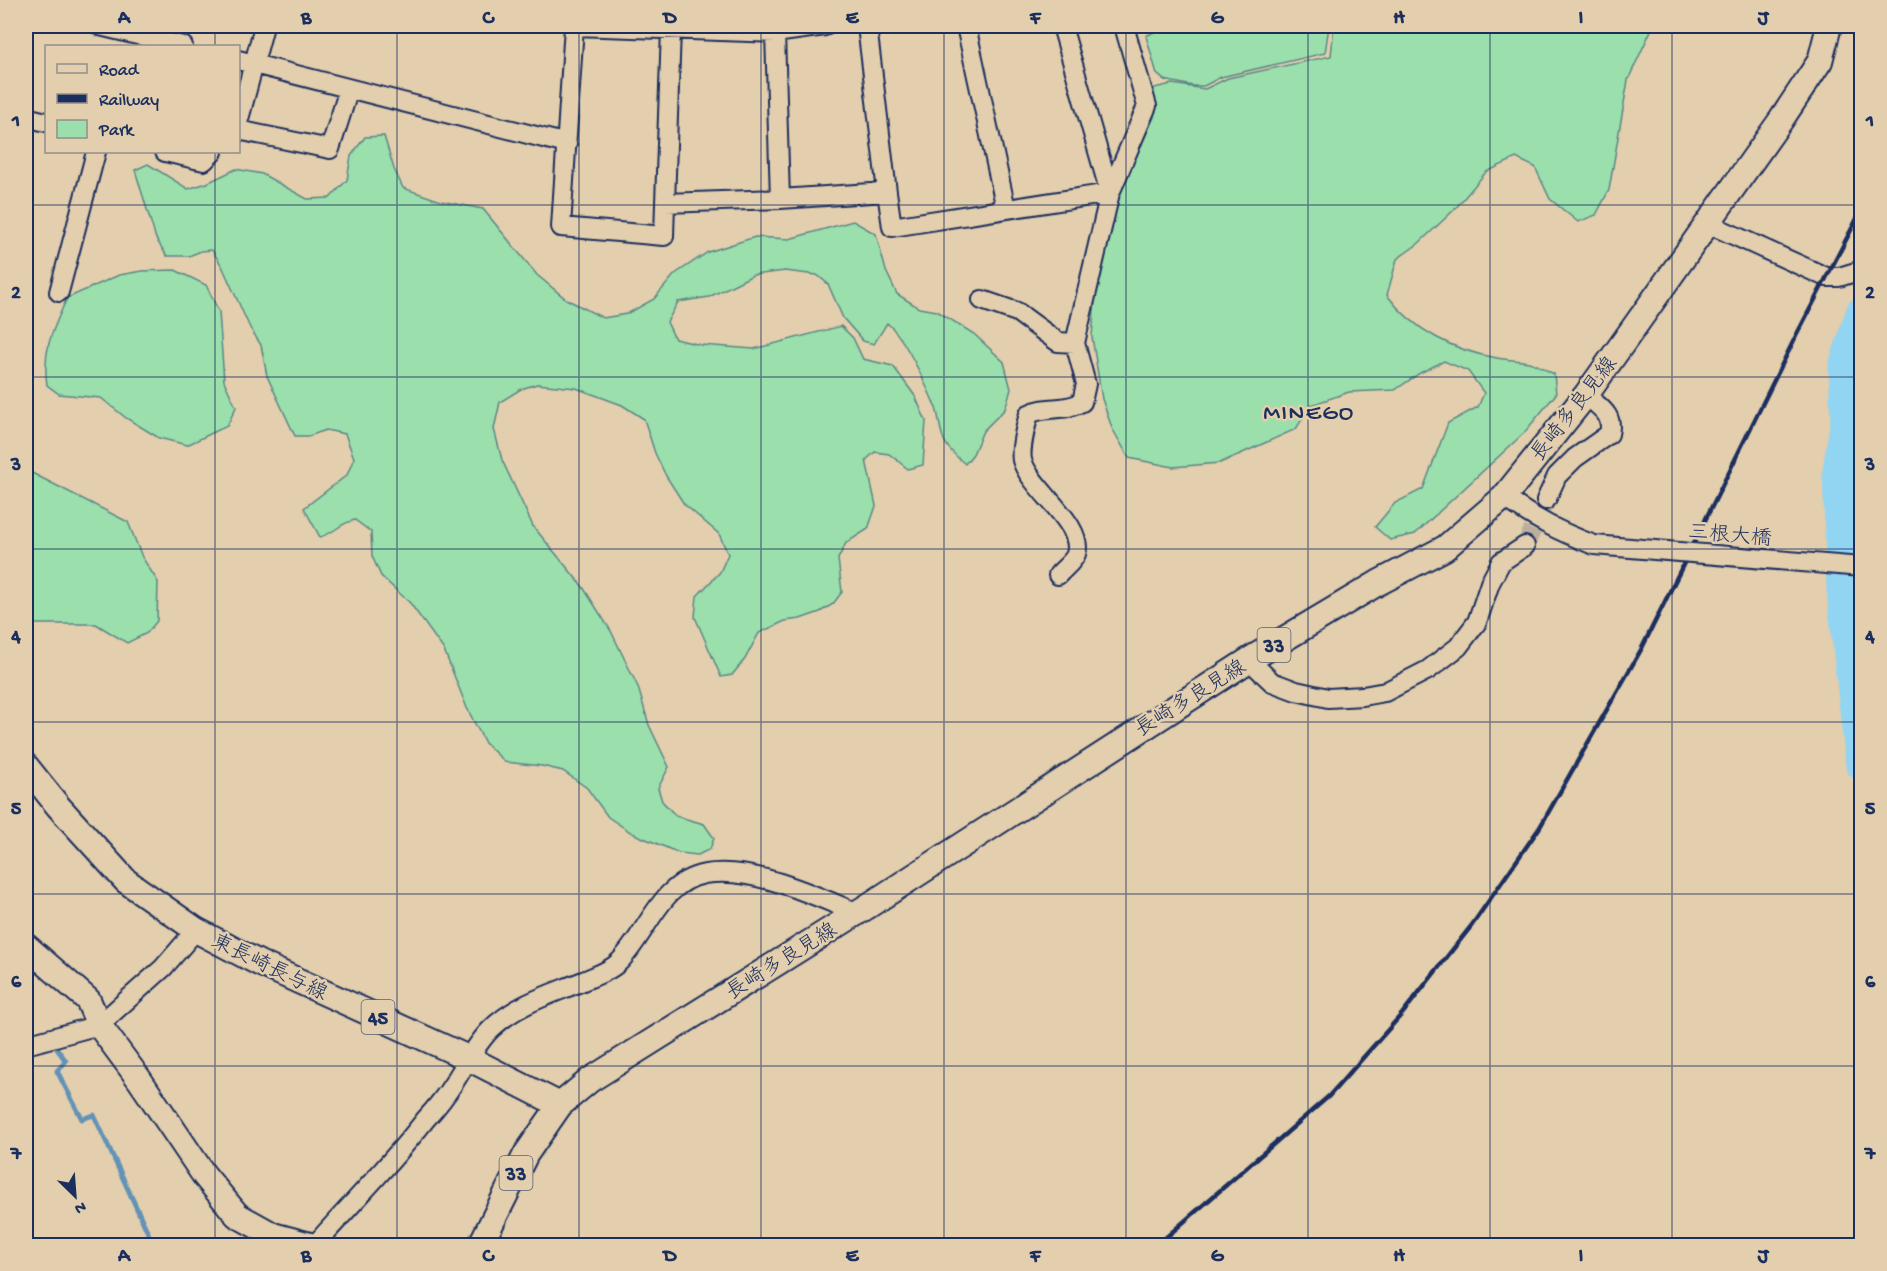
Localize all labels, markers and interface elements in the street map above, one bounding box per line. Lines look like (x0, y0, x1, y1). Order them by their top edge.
text: A (117, 8, 132, 31)
text: B (300, 8, 312, 31)
text: C (482, 8, 496, 31)
text: D (661, 8, 677, 31)
text: E (846, 8, 860, 31)
text: F (1029, 8, 1042, 31)
text: G (1211, 8, 1225, 31)
text: H (1393, 8, 1405, 31)
text: I (1579, 8, 1584, 31)
text: J (1757, 8, 1770, 31)
legend (45, 45, 240, 153)
text: Road (99, 61, 140, 82)
text: Railway (99, 91, 159, 112)
text: 1 (11, 111, 20, 134)
text: 1 (1865, 111, 1874, 134)
text: Park (98, 121, 135, 142)
text: 2 (11, 283, 21, 306)
text: 2 (1865, 283, 1875, 306)
street label: 長崎多良見線 (1526, 352, 1624, 467)
district label: MINEGO (1263, 400, 1355, 429)
text: 3 (10, 455, 21, 478)
text: 3 (1864, 455, 1875, 478)
street label: 三根大橋 (1687, 520, 1773, 554)
text: 4 (10, 627, 21, 650)
text: 4 (1864, 627, 1875, 650)
road number: 33 (1258, 628, 1290, 662)
street label: 長崎多良見線 (1131, 654, 1252, 744)
text: 5 (11, 799, 22, 822)
text: 5 (1865, 799, 1876, 822)
street label: 長崎多良見線 (722, 917, 843, 1007)
street label: 東長崎長与線 (206, 928, 331, 1008)
text: 6 (11, 972, 22, 995)
text: 6 (1865, 972, 1876, 995)
road number: 45 (362, 1000, 394, 1034)
text: 7 (10, 1144, 23, 1167)
text: 7 (1864, 1144, 1877, 1167)
road number: 33 (500, 1156, 532, 1190)
north arrow (45, 1166, 105, 1226)
text: N (71, 1196, 89, 1217)
text: A (117, 1246, 132, 1269)
text: B (300, 1246, 312, 1269)
text: C (482, 1246, 496, 1269)
text: D (661, 1246, 677, 1269)
text: E (846, 1246, 860, 1269)
text: F (1029, 1246, 1042, 1269)
text: G (1211, 1246, 1225, 1269)
text: H (1393, 1246, 1405, 1269)
text: I (1579, 1246, 1584, 1269)
text: J (1757, 1246, 1770, 1269)

